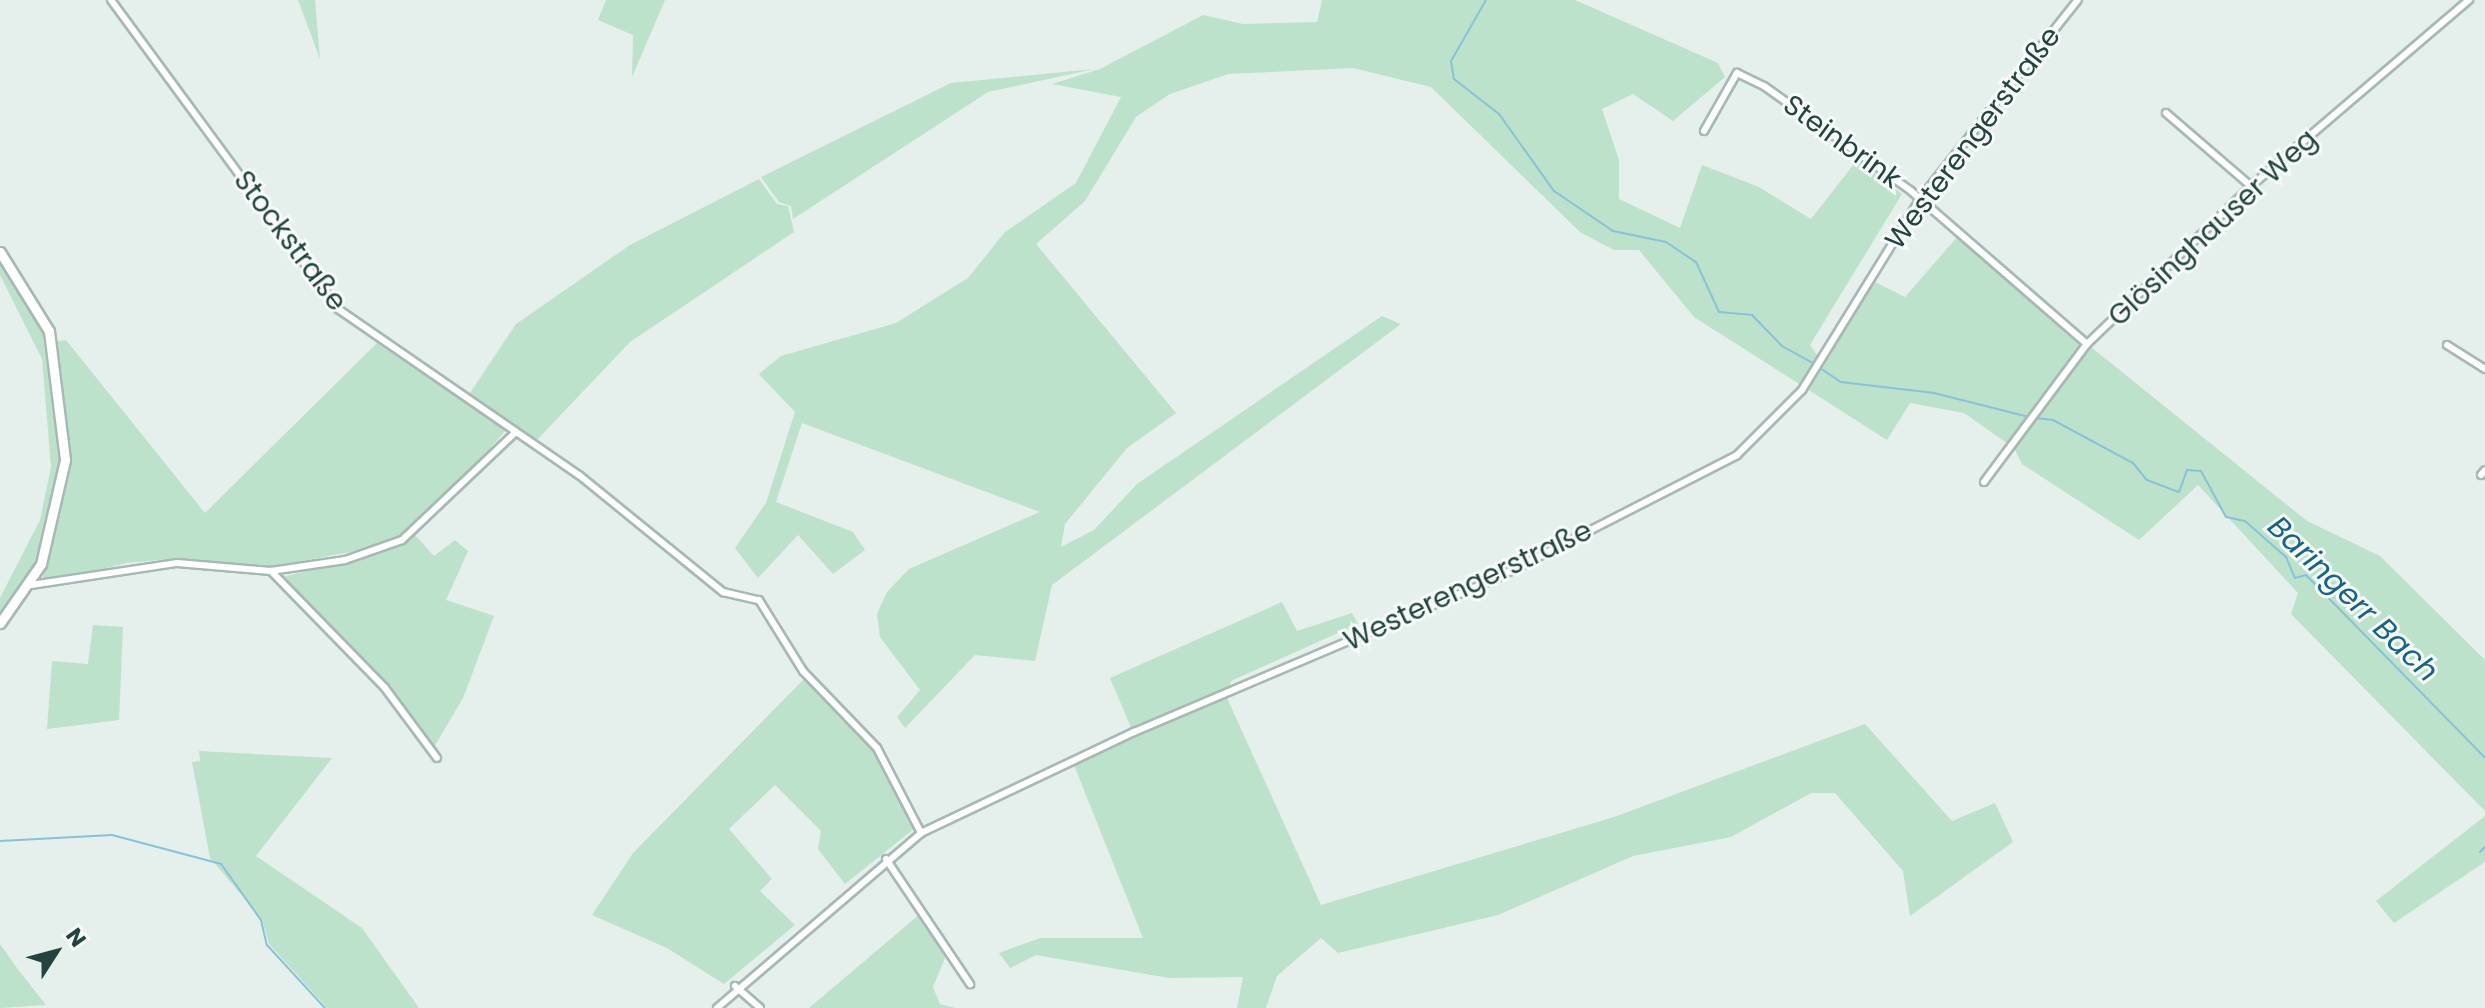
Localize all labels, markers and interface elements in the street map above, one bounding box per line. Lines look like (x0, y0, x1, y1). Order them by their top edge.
street label: Westerengerstraße (1878, 20, 2068, 256)
street label: Steinbrink (1777, 88, 1907, 196)
street label: Glösinghauser Weg (2102, 123, 2324, 333)
street label: Stockstraße (226, 164, 354, 318)
water label: Baringerr Bach (2260, 509, 2446, 689)
street label: Westerengerstraße (1339, 514, 1597, 658)
north arrow (16, 912, 96, 992)
text: N (58, 922, 93, 953)

